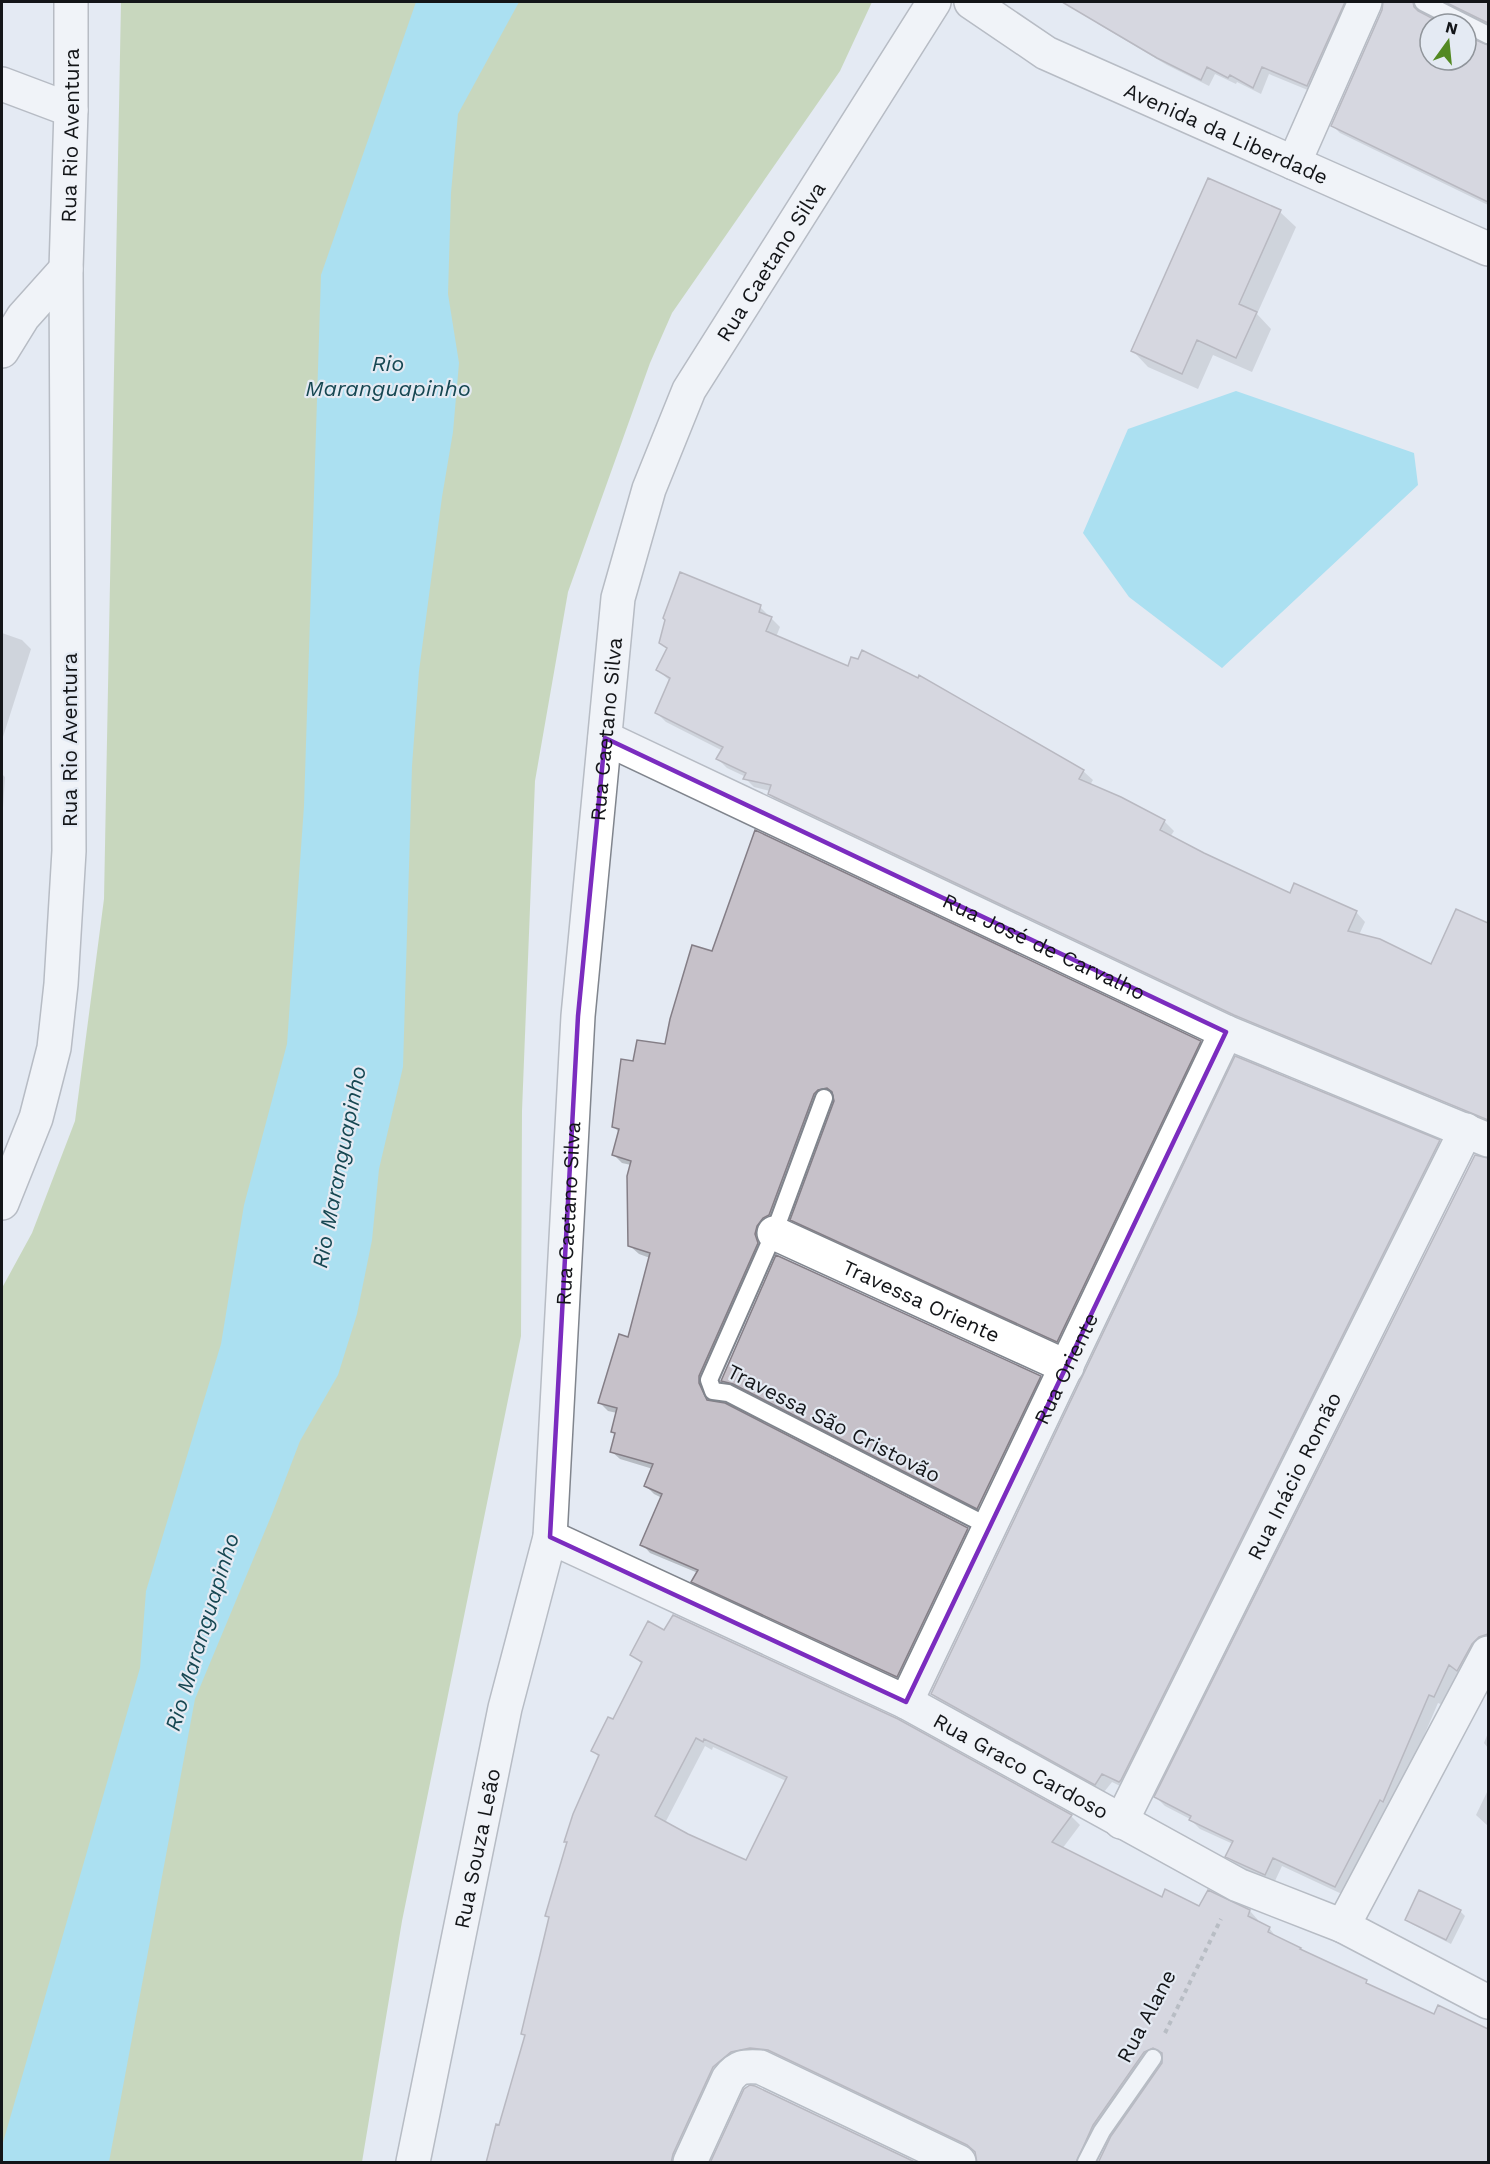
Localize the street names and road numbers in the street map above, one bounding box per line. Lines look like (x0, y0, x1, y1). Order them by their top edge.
street label: Rua Rio Aventura (55, 48, 84, 223)
street label: Avenida da Liberdade (1121, 77, 1332, 189)
street label: Rua Caetano Silva (710, 177, 830, 346)
street label: Rua Caetano Silva (584, 636, 627, 822)
street label: Rua Rio Aventura (57, 653, 82, 827)
street label: Rua José de Carvalho (939, 887, 1150, 1005)
street label: Rua Caetano Silva (550, 1121, 585, 1306)
street label: Travessa Oriente (839, 1254, 1004, 1347)
street label: Rua Oriente (1028, 1308, 1103, 1428)
street label: Travessa São Cristovão (723, 1358, 945, 1488)
street label: Rua Inácio Romão (1241, 1388, 1346, 1564)
street label: Rua Graco Cardoso (929, 1707, 1113, 1824)
street label: Rua Souza Leão (448, 1766, 505, 1931)
street label: Rua Alane (1111, 1965, 1181, 2067)

